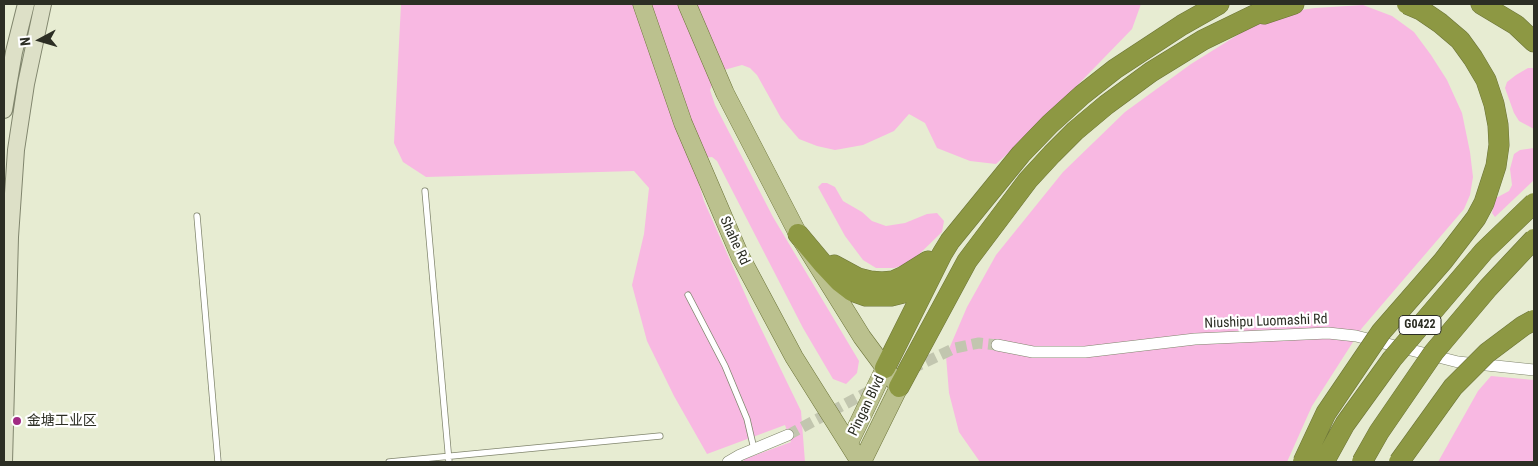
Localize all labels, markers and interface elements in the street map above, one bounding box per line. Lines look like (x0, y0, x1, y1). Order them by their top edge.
north arrow (15, 15, 65, 65)
text: N (17, 36, 33, 47)
street label: Shahe Rd (715, 214, 753, 268)
street label: Niushipu Luomashi Rd (1204, 311, 1328, 333)
road number: G0422 (1399, 316, 1441, 334)
street label: Pingan Blvd (845, 373, 889, 439)
place label: 金塘工业区 (27, 413, 97, 429)
marker: 金塘工业区 (11, 415, 23, 427)

